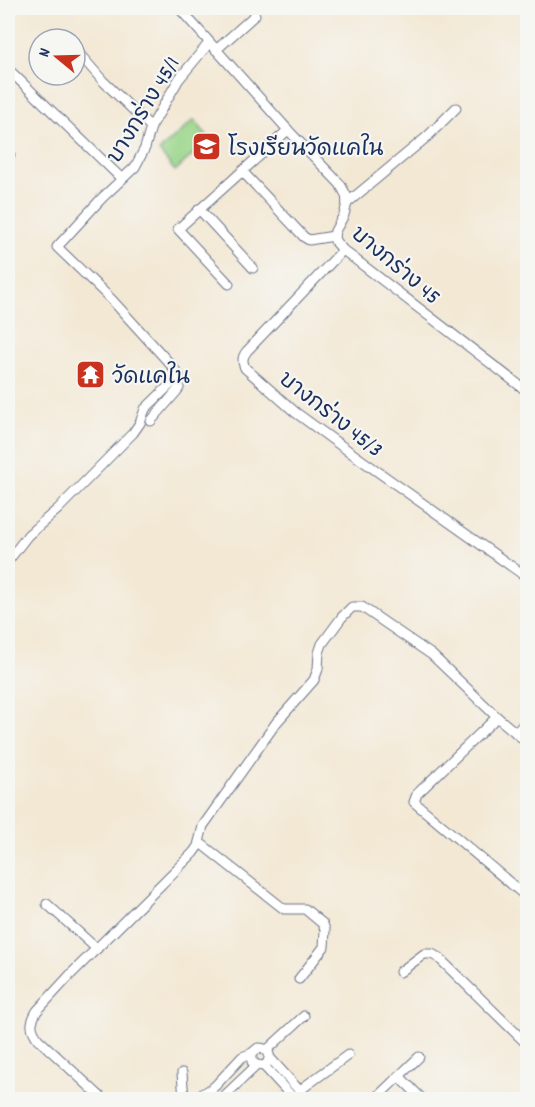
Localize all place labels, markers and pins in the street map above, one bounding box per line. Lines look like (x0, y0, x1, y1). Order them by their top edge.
school or university icon: โรงเรียนวัดแคใน (191, 131, 223, 163)
place label: โรงเรียนวัดแคใน (228, 133, 384, 166)
temple icon: วัดแคใน (75, 359, 107, 391)
place label: วัดแคใน (112, 361, 190, 394)

